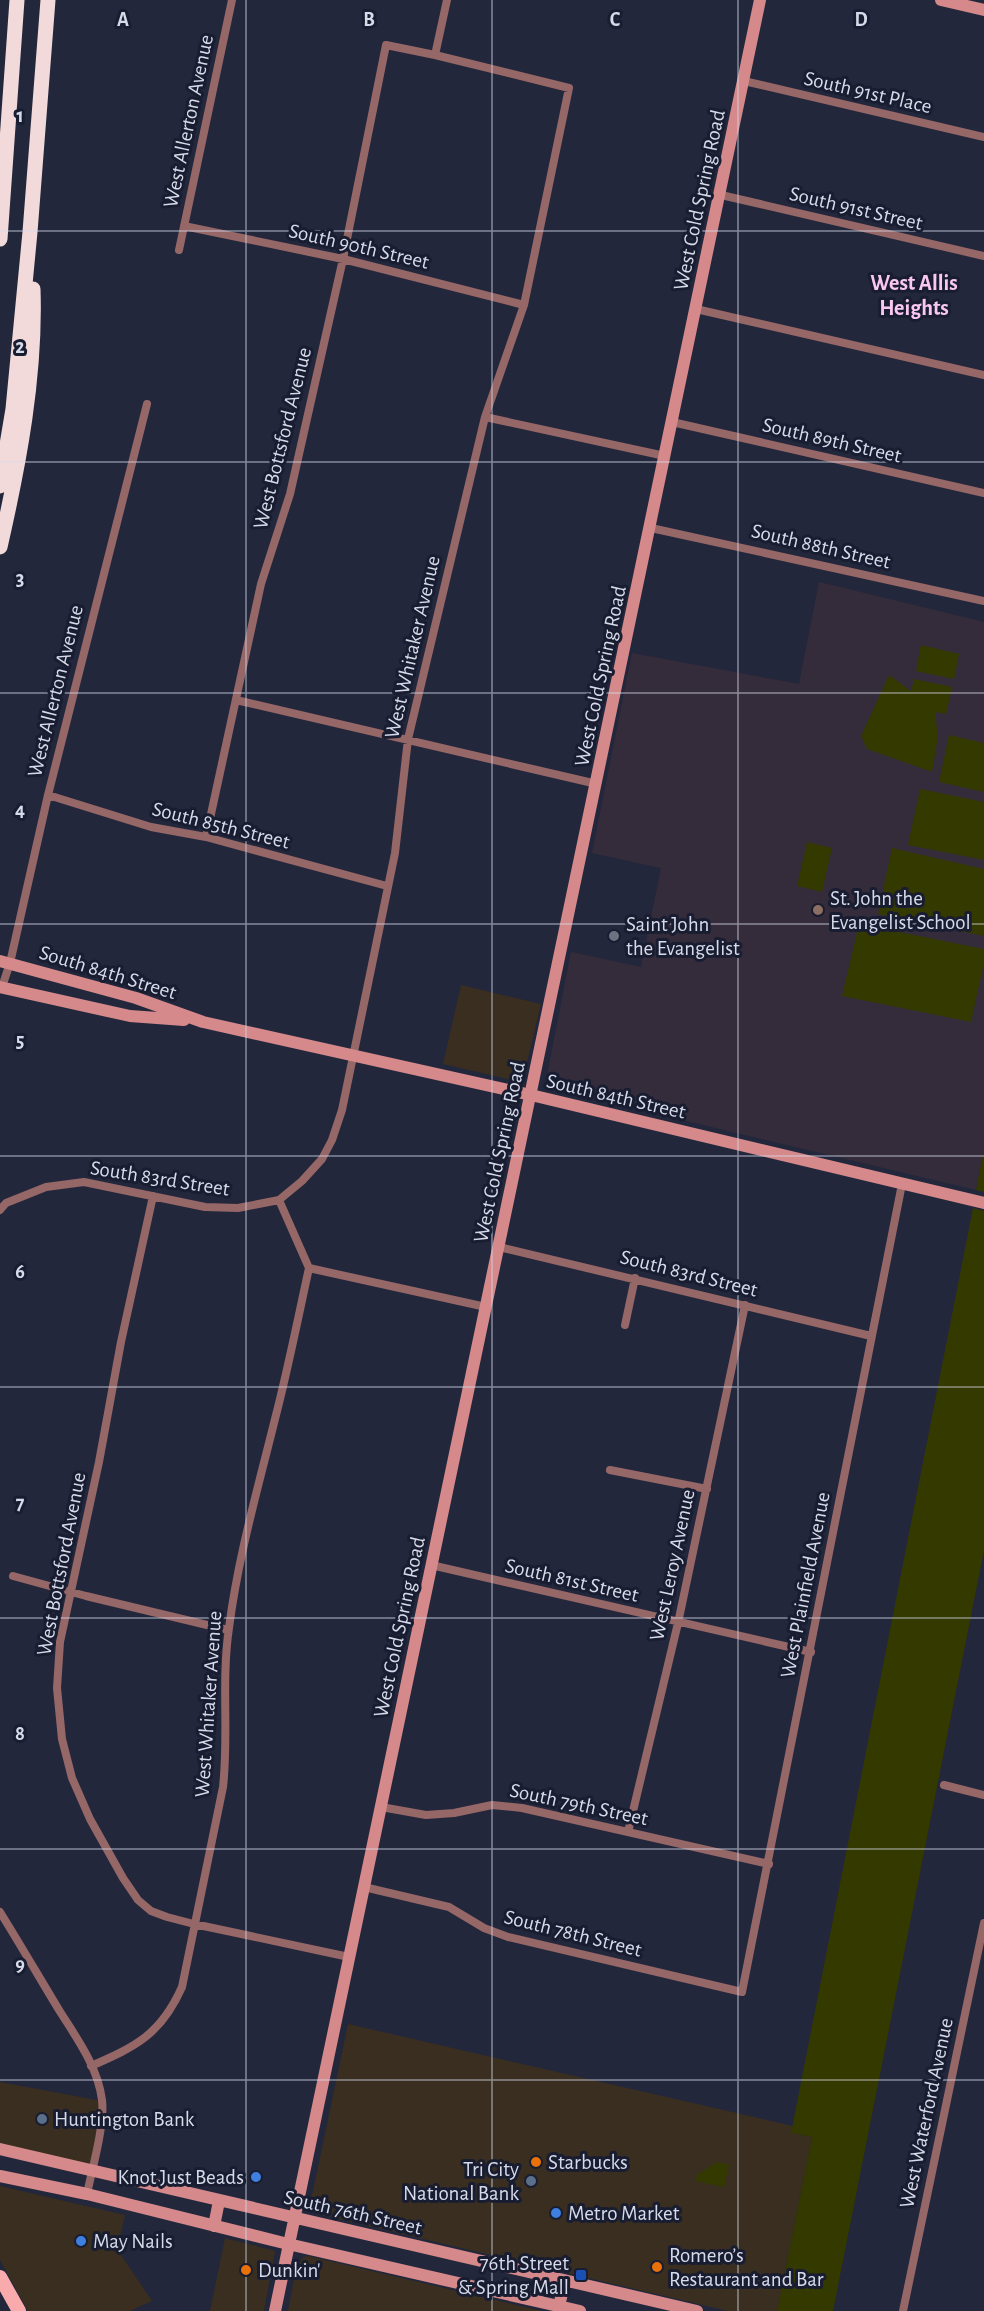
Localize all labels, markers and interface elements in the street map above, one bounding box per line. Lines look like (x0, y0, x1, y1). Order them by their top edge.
text: A (117, 10, 129, 30)
text: B (363, 10, 375, 30)
text: C (610, 10, 621, 30)
text: D (854, 10, 868, 30)
street label: West Allerton Avenue (160, 33, 217, 210)
street label: South 91st Place (802, 68, 934, 117)
text: 1 (16, 106, 24, 126)
street label: West Cold Spring Road (670, 108, 729, 292)
street label: South 91st Street (787, 183, 925, 234)
street label: South 90th Street (287, 220, 431, 273)
district label: West Allis Heights (870, 272, 958, 319)
text: 2 (15, 337, 25, 357)
street label: West Bottsford Avenue (250, 345, 315, 531)
street label: South 89th Street (760, 414, 904, 467)
street label: South 88th Street (749, 520, 893, 573)
street label: West Whitaker Avenue (381, 554, 444, 740)
text: 3 (16, 569, 24, 589)
street label: West Cold Spring Road (571, 584, 630, 768)
street label: West Allerton Avenue (24, 603, 87, 779)
street label: South 85th Street (150, 798, 292, 853)
text: 4 (15, 800, 25, 820)
place label: St. John the Evangelist School (830, 888, 971, 933)
marker: St. John the Evangelist School (811, 903, 825, 917)
place label: Saint John the Evangelist (626, 914, 740, 959)
marker: Saint John the Evangelist (607, 929, 621, 943)
street label: South 84th Street (37, 942, 179, 1003)
text: 5 (16, 1031, 24, 1051)
street label: West Cold Spring Road (470, 1060, 529, 1244)
street label: South 84th Street (544, 1070, 688, 1123)
street label: South 83rd Street (89, 1157, 231, 1200)
street label: South 83rd Street (618, 1246, 760, 1301)
text: 6 (15, 1262, 25, 1282)
street label: West Bottsford Avenue (33, 1471, 90, 1658)
street label: West Leroy Avenue (646, 1488, 699, 1643)
street label: West Plainfield Avenue (777, 1490, 834, 1680)
text: 7 (16, 1493, 25, 1513)
street label: West Cold Spring Road (370, 1535, 429, 1719)
street label: South 81st Street (503, 1555, 641, 1606)
street label: West Whitaker Avenue (192, 1610, 225, 1798)
text: 8 (15, 1724, 25, 1744)
street label: South 79th Street (508, 1780, 650, 1829)
street label: South 78th Street (502, 1906, 644, 1961)
text: 9 (15, 1955, 25, 1975)
street label: West Waterford Avenue (896, 2016, 957, 2210)
place label: Huntington Bank (54, 2109, 195, 2130)
marker: Huntington Bank (35, 2112, 49, 2126)
place label: Starbucks (548, 2152, 628, 2173)
marker: Starbucks (529, 2155, 543, 2169)
place label: Tri City National Bank (403, 2159, 519, 2204)
place label: Knot Just Beads (117, 2167, 244, 2188)
marker: Knot Just Beads (249, 2170, 263, 2184)
marker: Tri City National Bank (524, 2174, 538, 2188)
street label: South 76th Street (282, 2186, 424, 2239)
place label: Metro Market (568, 2203, 680, 2224)
marker: Metro Market (549, 2206, 563, 2220)
place label: May Nails (93, 2231, 173, 2252)
marker: May Nails (74, 2234, 88, 2248)
place label: Romero’s Restaurant and Bar (669, 2245, 824, 2290)
place label: 76th Street & Spring Mall (458, 2253, 569, 2298)
place label: Dunkin' (258, 2260, 321, 2281)
marker: Romero’s Restaurant and Bar (650, 2260, 664, 2274)
marker: Dunkin' (239, 2263, 253, 2277)
marker: 76th Street & Spring Mall (574, 2268, 588, 2282)

